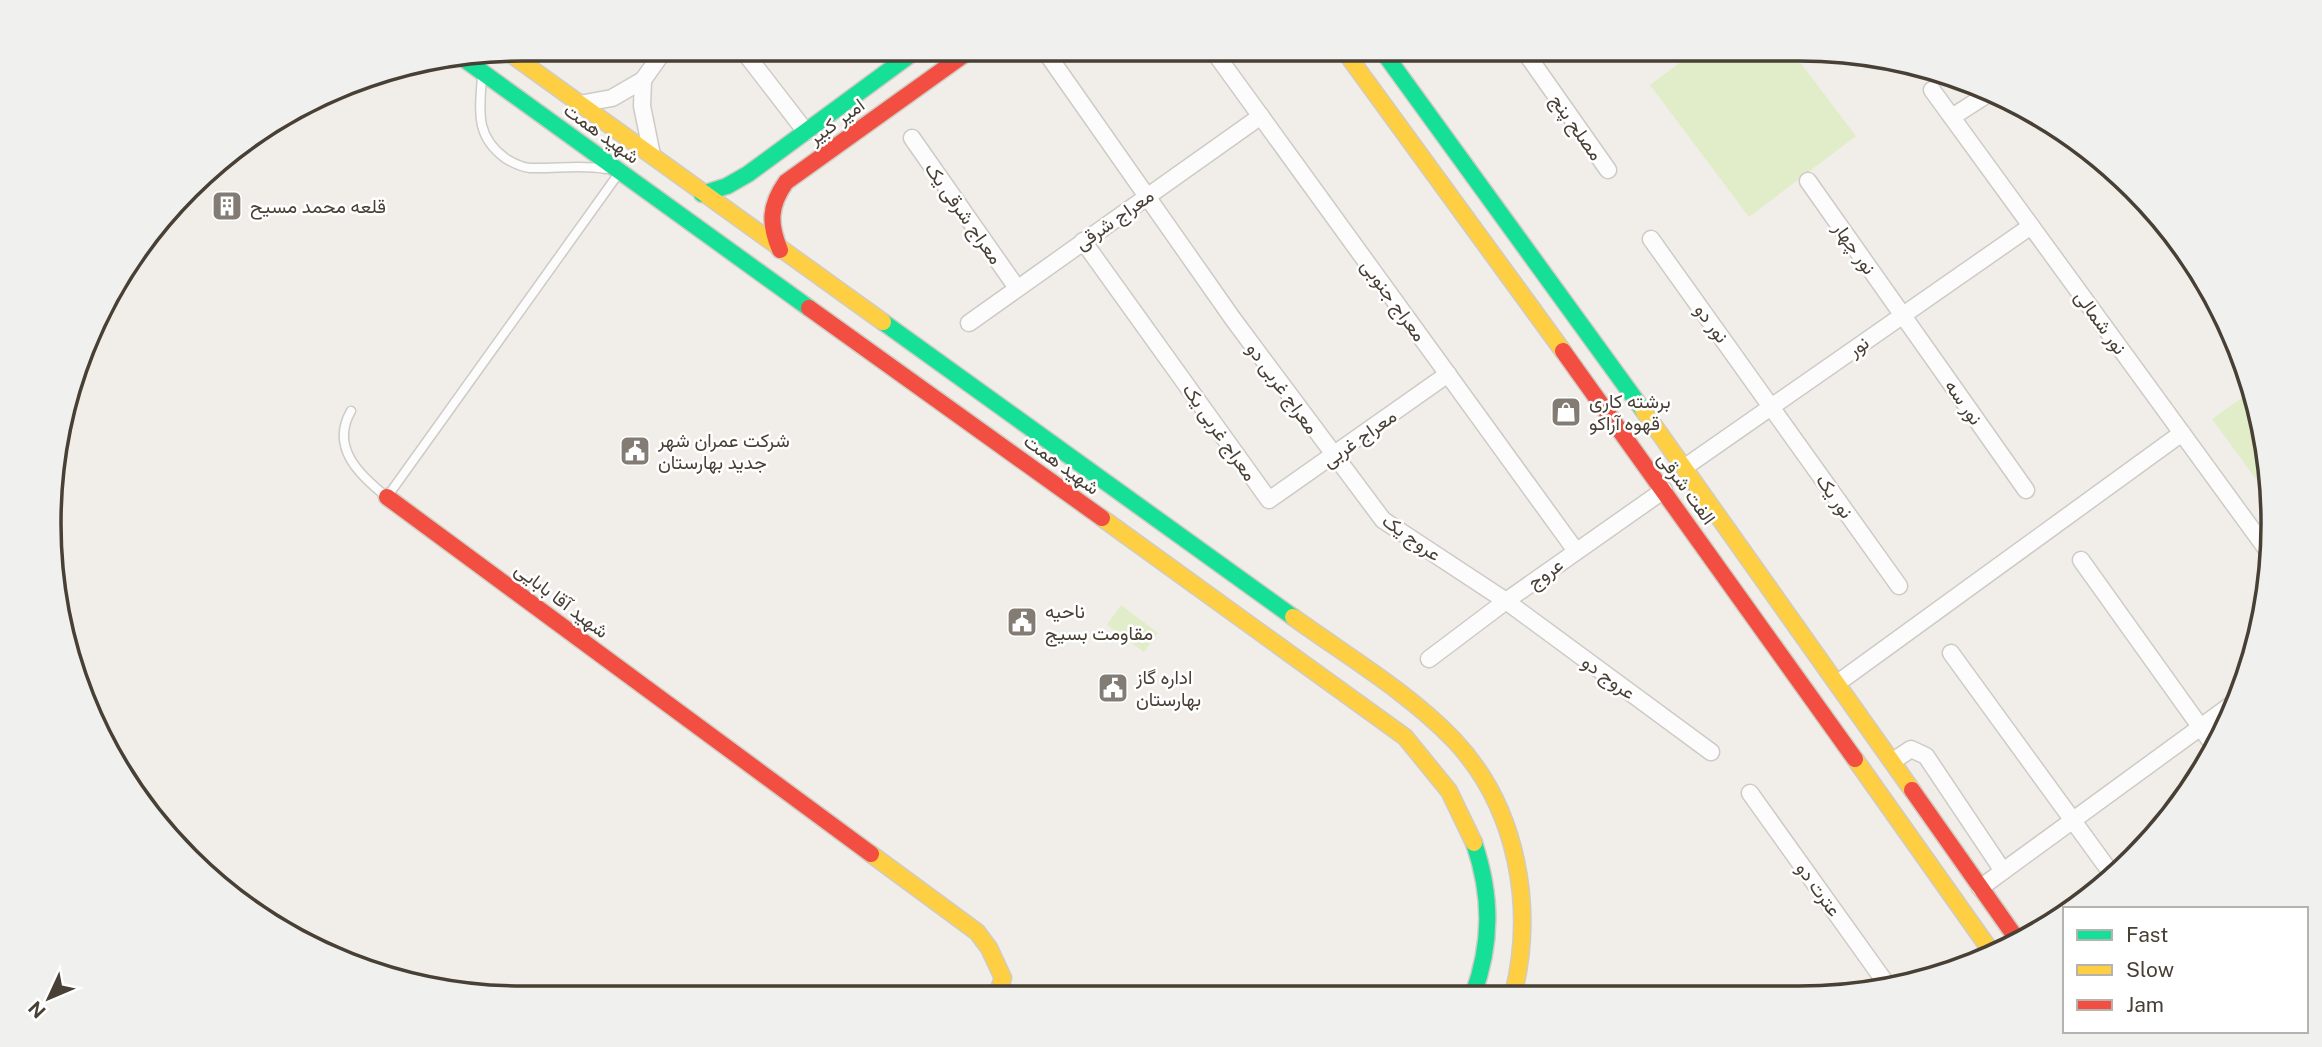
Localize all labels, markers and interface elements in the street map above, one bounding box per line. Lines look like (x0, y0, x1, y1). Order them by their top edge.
street label: مصلح پنج (1544, 90, 1608, 166)
street label: امیر کبیر (803, 93, 869, 150)
street label: شهید همت (559, 98, 644, 169)
street label: معراج شرقی یک (919, 158, 1007, 269)
street label: معراج شرقی (1070, 184, 1159, 256)
building icon: قلعه محمد مسیح (210, 189, 244, 223)
place label: قلعه محمد مسیح (250, 195, 386, 220)
street label: نور چهار (1826, 217, 1881, 280)
street label: معراج جنوبی (1355, 255, 1431, 346)
street label: نور شمالی (2070, 286, 2132, 359)
street label: نور دو (1690, 299, 1733, 347)
street label: نور (1843, 331, 1873, 362)
street label: معراج غربی دو (1241, 338, 1323, 439)
street label: نور سه (1940, 375, 1987, 429)
street label: معراج غربی یک (1177, 379, 1262, 486)
place label: برشته کاری قهوه آراکو (1589, 390, 1671, 435)
shop icon: برشته کاری قهوه آراکو (1549, 395, 1583, 429)
street label: معراج غربی (1318, 405, 1401, 473)
place label: شرکت عمران شهر جدید بهارستان (657, 429, 790, 474)
street label: شهید همت (1019, 429, 1104, 500)
public building icon: شرکت عمران شهر جدید بهارستان (618, 434, 652, 468)
street label: الفت شرقی (1653, 448, 1720, 529)
street label: نور یک (1811, 470, 1858, 523)
street label: عروج یک (1377, 509, 1446, 567)
street label: عروج (1523, 553, 1568, 595)
street label: شهید آقا بابایی (510, 558, 613, 643)
place label: ناحیه مقاومت بسیج (1045, 600, 1153, 647)
public building icon: ناحیه مقاومت بسیج (1005, 605, 1039, 639)
street label: عروج دو (1577, 650, 1640, 705)
place label: اداره گاز بهارستان (1135, 666, 1201, 711)
public building icon: اداره گاز بهارستان (1096, 671, 1130, 705)
street label: عترت دو (1791, 858, 1846, 921)
legend (2063, 907, 2308, 1033)
text: Fast (2126, 922, 2168, 947)
text: Slow (2126, 957, 2174, 982)
north arrow (14, 963, 84, 1033)
text: Jam (2126, 992, 2164, 1017)
text: N (24, 997, 50, 1023)

